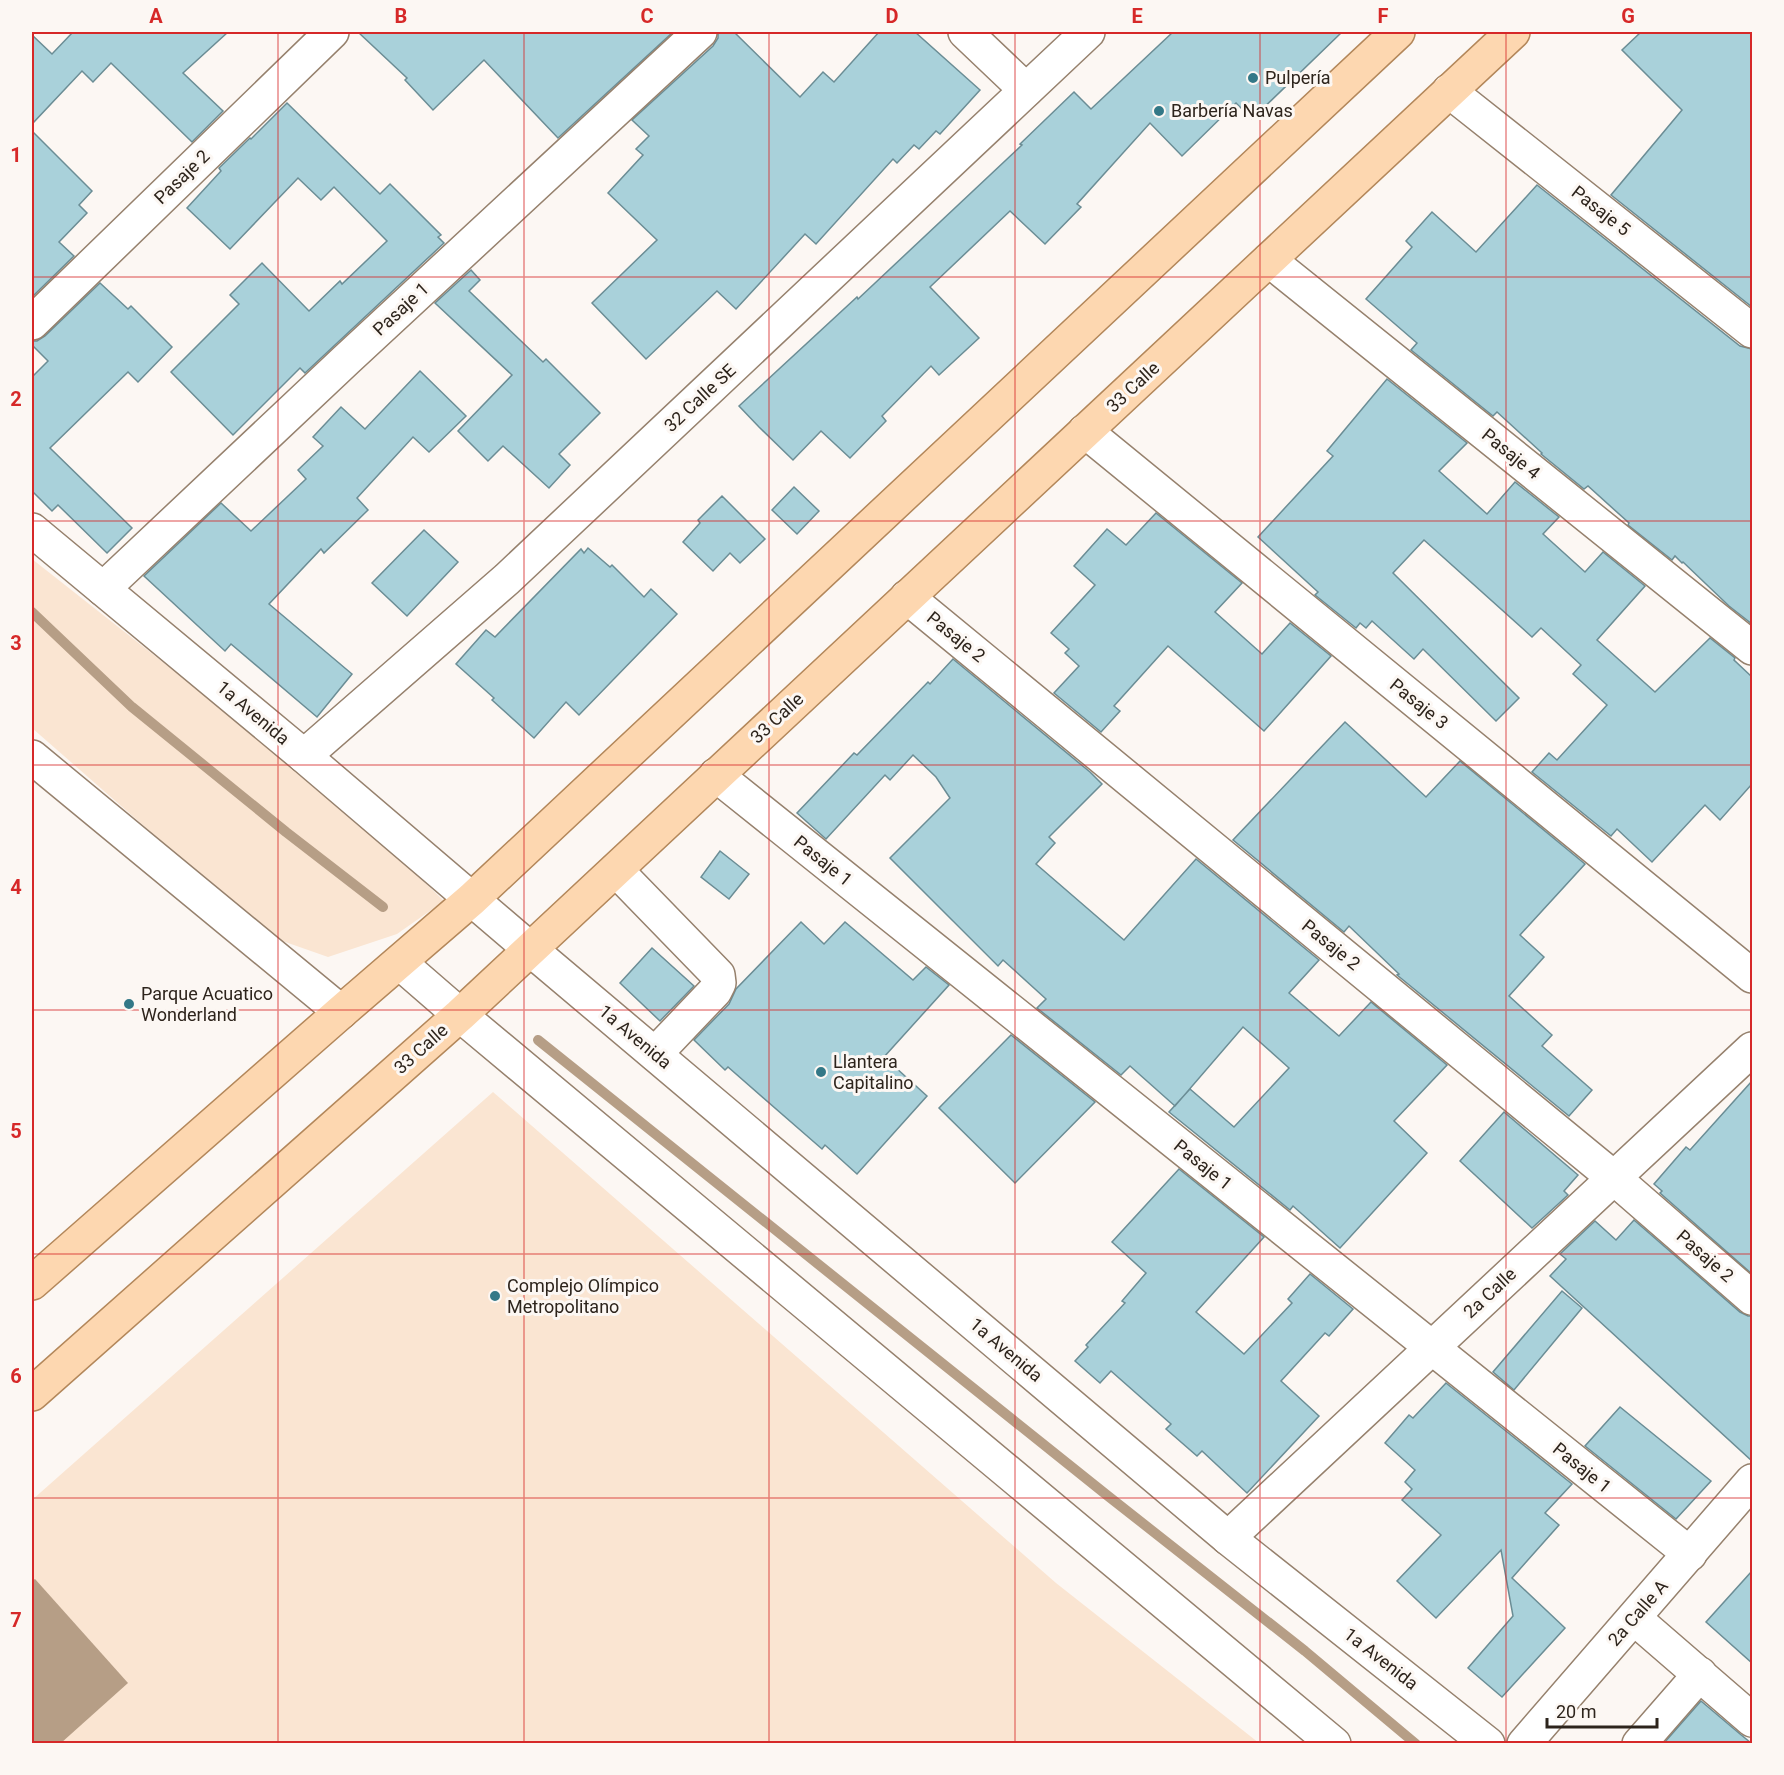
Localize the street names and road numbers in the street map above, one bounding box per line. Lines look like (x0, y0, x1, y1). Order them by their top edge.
street label: Pasaje 2 (150, 145, 214, 208)
street label: Pasaje 5 (1568, 181, 1635, 240)
street label: Pasaje 1 (368, 278, 433, 340)
street label: 33 Calle (1102, 357, 1163, 416)
street label: 32 Calle SE (660, 359, 740, 436)
street label: Pasaje 4 (1478, 424, 1545, 483)
street label: Pasaje 2 (923, 607, 990, 666)
street label: Pasaje 3 (1386, 674, 1453, 733)
street label: 1a Avenida (213, 676, 294, 749)
street label: 33 Calle (746, 688, 807, 747)
street label: Pasaje 1 (790, 831, 857, 890)
street label: Pasaje 2 (1298, 915, 1365, 974)
street label: 1a Avenida (595, 1000, 676, 1073)
street label: 33 Calle (390, 1019, 452, 1078)
street label: Pasaje 1 (1170, 1135, 1237, 1194)
street label: Pasaje 2 (1673, 1225, 1738, 1286)
street label: 2a Calle (1459, 1263, 1520, 1322)
street label: 1a Avenida (966, 1313, 1047, 1386)
street label: Pasaje 1 (1549, 1438, 1616, 1497)
street label: 2a Calle A (1603, 1575, 1672, 1650)
street label: 1a Avenida (1340, 1623, 1422, 1694)

